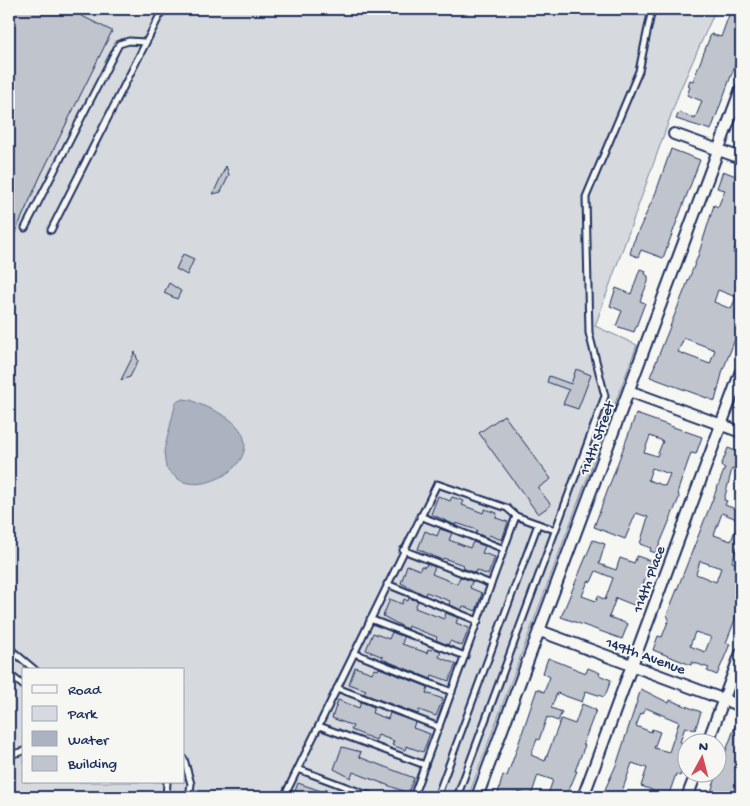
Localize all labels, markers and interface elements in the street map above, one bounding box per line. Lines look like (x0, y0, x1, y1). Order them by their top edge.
street label: 114th Street (576, 398, 620, 479)
street label: 114th Place (629, 544, 670, 616)
street label: 149th Avenue (602, 634, 688, 680)
legend (22, 668, 185, 784)
text: Road (68, 682, 102, 700)
text: Park (67, 706, 98, 724)
text: Water (68, 732, 110, 750)
north arrow (678, 734, 728, 784)
text: N (698, 739, 709, 757)
text: Building (67, 756, 117, 774)

